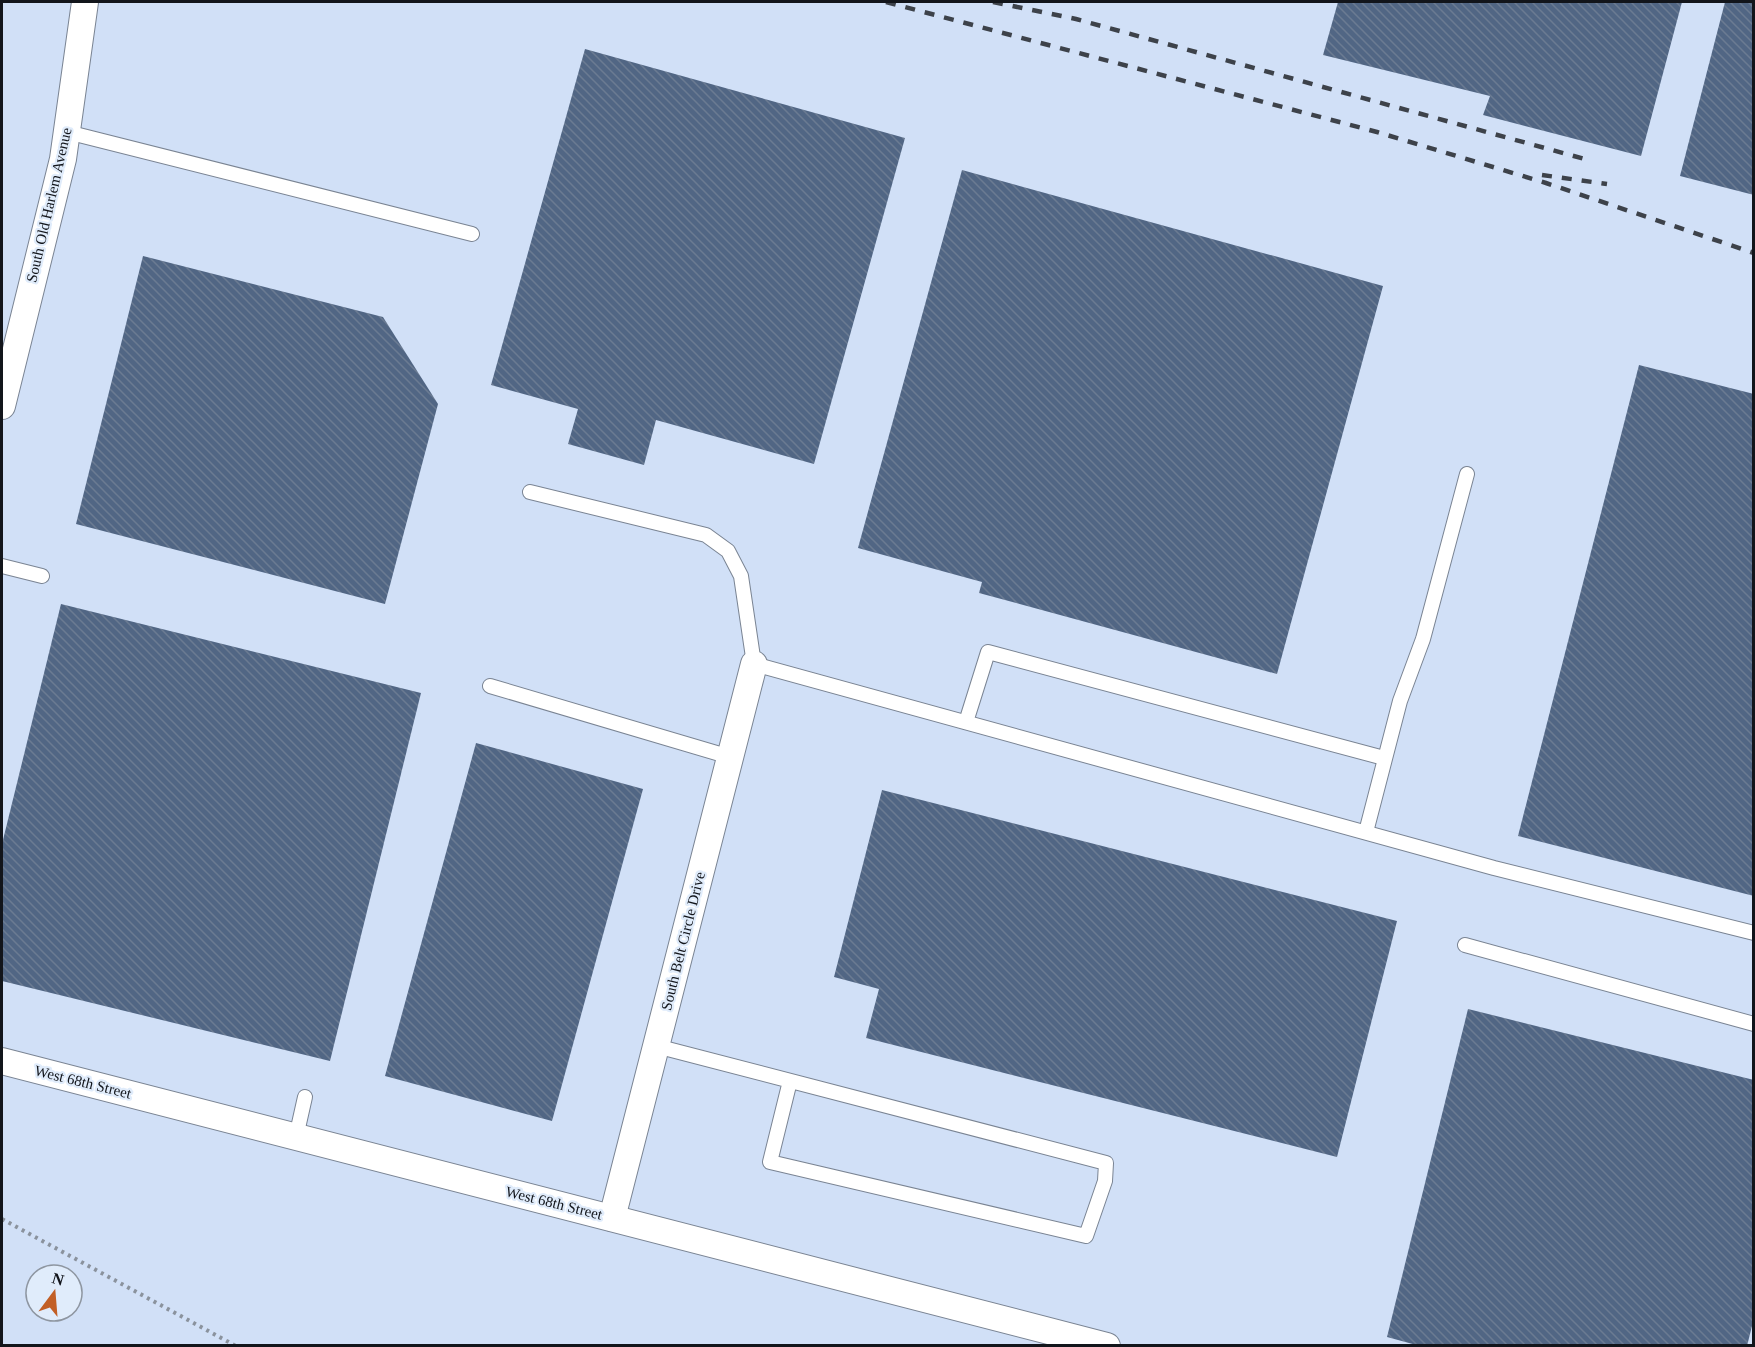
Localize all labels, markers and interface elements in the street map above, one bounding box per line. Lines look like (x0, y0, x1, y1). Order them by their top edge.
street label: South Old Harlem Avenue (23, 126, 75, 284)
street label: South Belt Circle Drive (658, 870, 708, 1012)
street label: West 68th Street (33, 1062, 134, 1102)
street label: West 68th Street (504, 1183, 605, 1223)
north arrow (24, 1263, 84, 1323)
text: N (50, 1269, 66, 1289)

